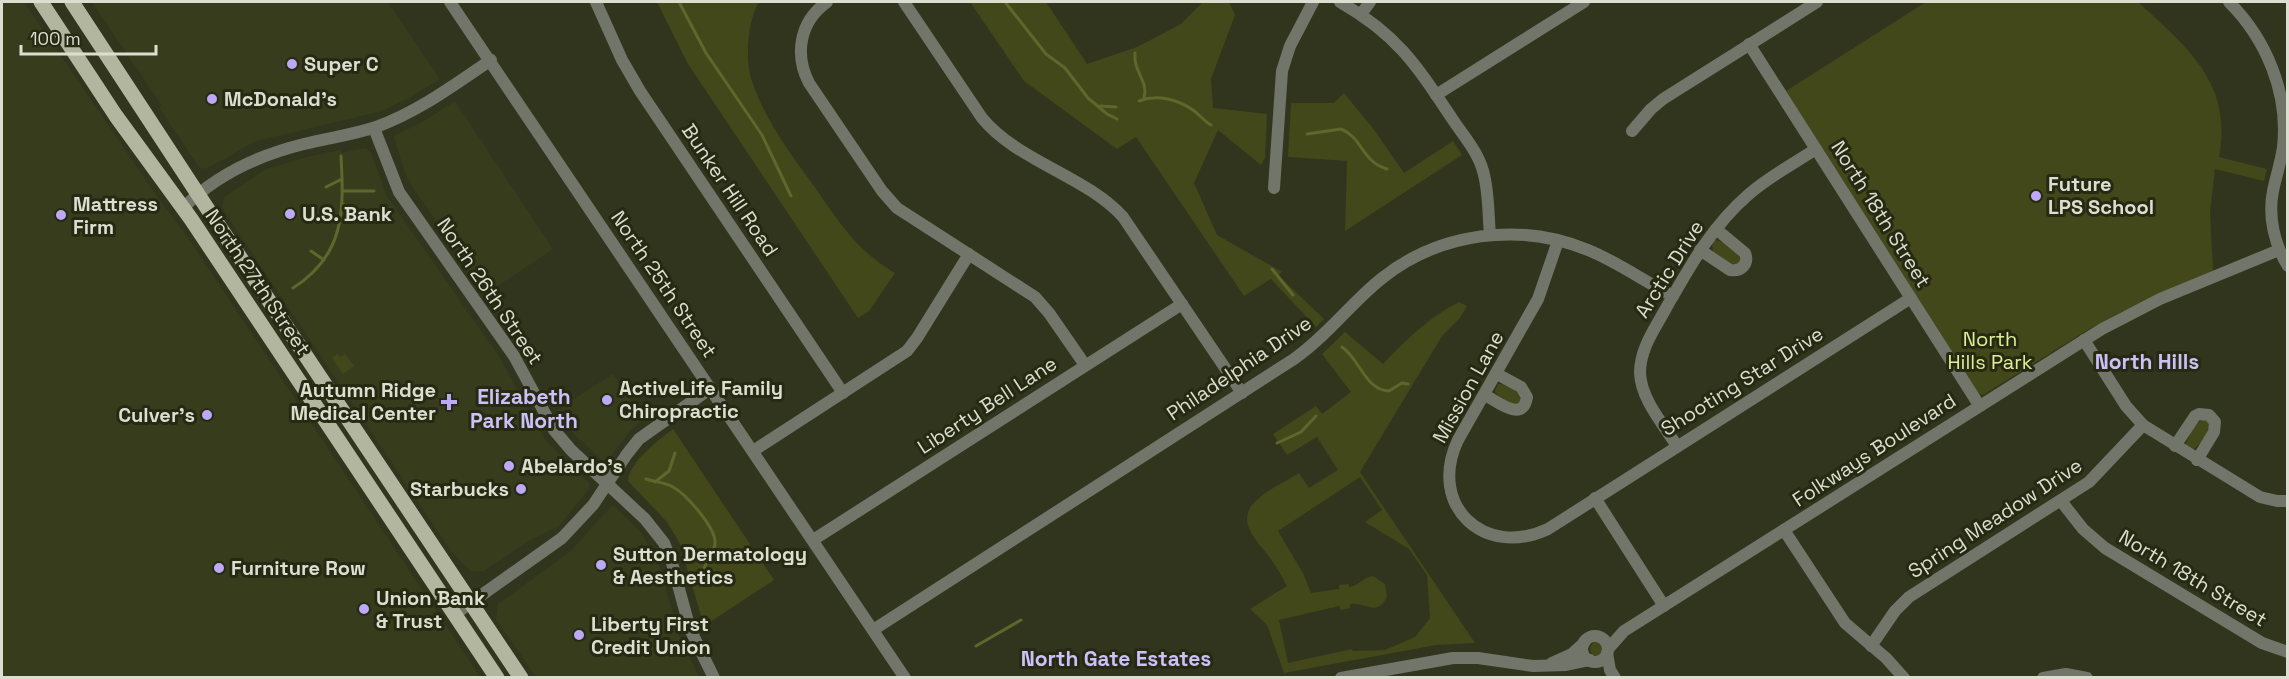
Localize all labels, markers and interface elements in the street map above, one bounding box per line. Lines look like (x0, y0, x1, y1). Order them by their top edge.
scale bar (21, 18, 156, 56)
text: 100 m (30, 27, 81, 50)
place label: Super C (304, 51, 379, 77)
marker: Super C (285, 57, 299, 71)
place label: McDonald's (224, 86, 337, 112)
marker: McDonald's (205, 92, 219, 106)
street label: Bunker Hill Road (676, 119, 784, 261)
street label: North 18th Street (1825, 136, 1937, 292)
place label: Future LPS School (2048, 171, 2154, 220)
marker: Future LPS School (2029, 189, 2043, 203)
place label: Mattress Firm (73, 191, 158, 240)
place label: U.S. Bank (302, 201, 392, 227)
street label: North 27th Street (199, 204, 317, 360)
street label: North 25th Street (605, 206, 723, 362)
marker: U.S. Bank (283, 207, 297, 221)
marker: Mattress Firm (54, 208, 68, 222)
street label: North 26th Street (431, 213, 549, 369)
street label: Arctic Drive (1629, 215, 1709, 323)
street label: Philadelphia Drive (1161, 310, 1317, 426)
street label: Shooting Star Drive (1656, 321, 1828, 441)
street label: Mission Lane (1426, 326, 1510, 448)
park label: North Hills Park (1947, 326, 2033, 375)
district label: North Hills (2095, 348, 2199, 375)
street label: Liberty Bell Lane (912, 350, 1062, 460)
place label: ActiveLife Family Chiropractic (619, 375, 783, 424)
place label: Autumn Ridge Medical Center (290, 377, 436, 426)
district label: Elizabeth Park North (470, 383, 578, 434)
street label: Folkways Boulevard (1787, 387, 1961, 513)
marker: Autumn Ridge Medical Center (440, 393, 458, 411)
marker: ActiveLife Family Chiropractic (600, 393, 614, 407)
place label: Culver's (118, 402, 195, 428)
marker: Culver's (200, 408, 214, 422)
street label: Spring Meadow Drive (1903, 452, 2087, 584)
place label: Abelardo's (521, 453, 623, 479)
marker: Abelardo's (502, 459, 516, 473)
place label: Starbucks (410, 476, 509, 502)
marker: Starbucks (514, 482, 528, 496)
street label: North 18th Street (2114, 524, 2272, 632)
place label: Sutton Dermatology & Aesthetics (613, 541, 807, 590)
place label: Furniture Row (231, 555, 366, 581)
marker: Sutton Dermatology & Aesthetics (594, 558, 608, 572)
marker: Furniture Row (212, 561, 226, 575)
place label: Union Bank & Trust (376, 585, 485, 634)
marker: Union Bank & Trust (357, 602, 371, 616)
place label: Liberty First Credit Union (591, 611, 711, 660)
marker: Liberty First Credit Union (572, 628, 586, 642)
district label: North Gate Estates (1021, 645, 1211, 672)

